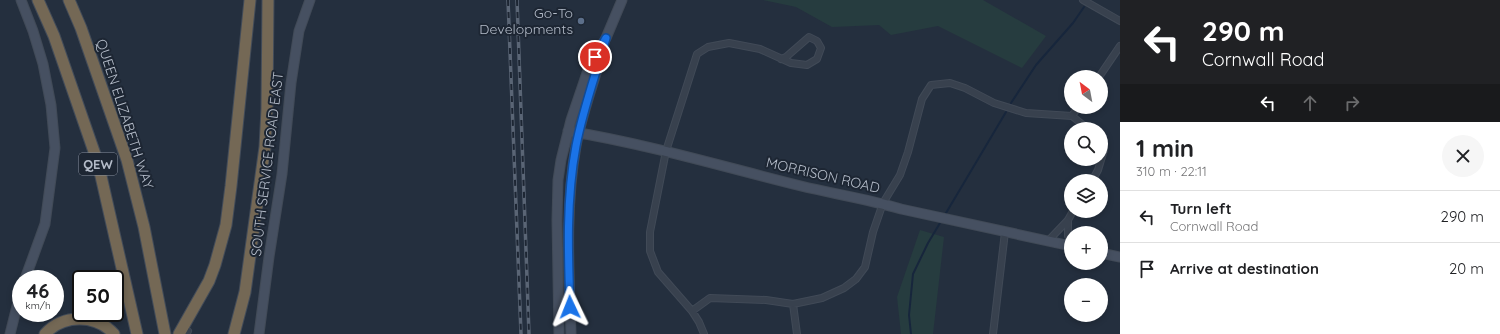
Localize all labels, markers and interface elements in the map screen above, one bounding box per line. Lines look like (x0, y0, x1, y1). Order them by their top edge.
place label: Go-To Developments (479, 4, 573, 38)
text: 290 m (1202, 13, 1285, 48)
marker: Go-To Developments (576, 16, 586, 26)
icon: left (1136, 16, 1188, 68)
street label: QUEEN ELIZABETH WAY (92, 37, 158, 191)
pin (578, 40, 612, 74)
icon: arrive (584, 46, 606, 68)
text: Cornwall Road (1202, 48, 1324, 71)
north arrow (1064, 70, 1108, 114)
map controls (1064, 70, 1108, 322)
street label: SOUTH SERVICE ROAD EAST (247, 71, 287, 257)
icon: left (1257, 92, 1279, 114)
icon: ahead (1299, 92, 1321, 114)
icon: right (1341, 92, 1363, 114)
button: search (1064, 122, 1108, 166)
text: 1 min (1136, 133, 1194, 163)
button: close (1442, 135, 1484, 177)
road number: QEW (79, 153, 117, 175)
street label: MORRISON ROAD (764, 153, 882, 197)
text: 310 m · 22:11 (1136, 163, 1207, 179)
button: layers (1064, 174, 1108, 218)
text: Turn left (1170, 199, 1232, 218)
icon: left (1136, 206, 1158, 228)
text: 290 m (1441, 207, 1484, 226)
text: Cornwall Road (1170, 218, 1258, 234)
button: + (1064, 226, 1108, 270)
icon: arrive (1136, 258, 1158, 280)
text: Arrive at destination (1170, 259, 1319, 278)
text: 20 m (1449, 259, 1484, 278)
speed limit sign: 50 (72, 270, 124, 322)
text: 46 (27, 278, 49, 303)
button: − (1064, 278, 1108, 322)
position arrow (549, 286, 591, 328)
text: km/h (25, 299, 51, 312)

